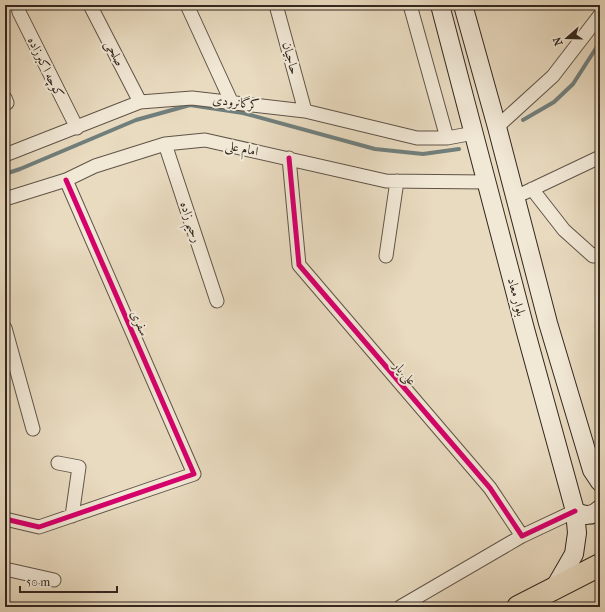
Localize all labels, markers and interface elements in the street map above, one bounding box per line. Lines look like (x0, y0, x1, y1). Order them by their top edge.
north arrow (547, 18, 587, 58)
street label: کوچه اکبرزاده (24, 34, 67, 100)
text: N (550, 34, 566, 47)
street label: صلحی (100, 37, 128, 69)
street label: حاجیان (279, 40, 303, 76)
street label: کرگانرودی (212, 92, 260, 113)
street label: امام علی (223, 137, 260, 163)
street label: رحیم زاده (172, 200, 205, 246)
street label: بلوار معاد (504, 276, 529, 318)
street label: سفری (127, 308, 152, 339)
street label: علی یار (387, 356, 420, 390)
scale bar (20, 568, 117, 594)
text: 50 m (26, 575, 50, 589)

